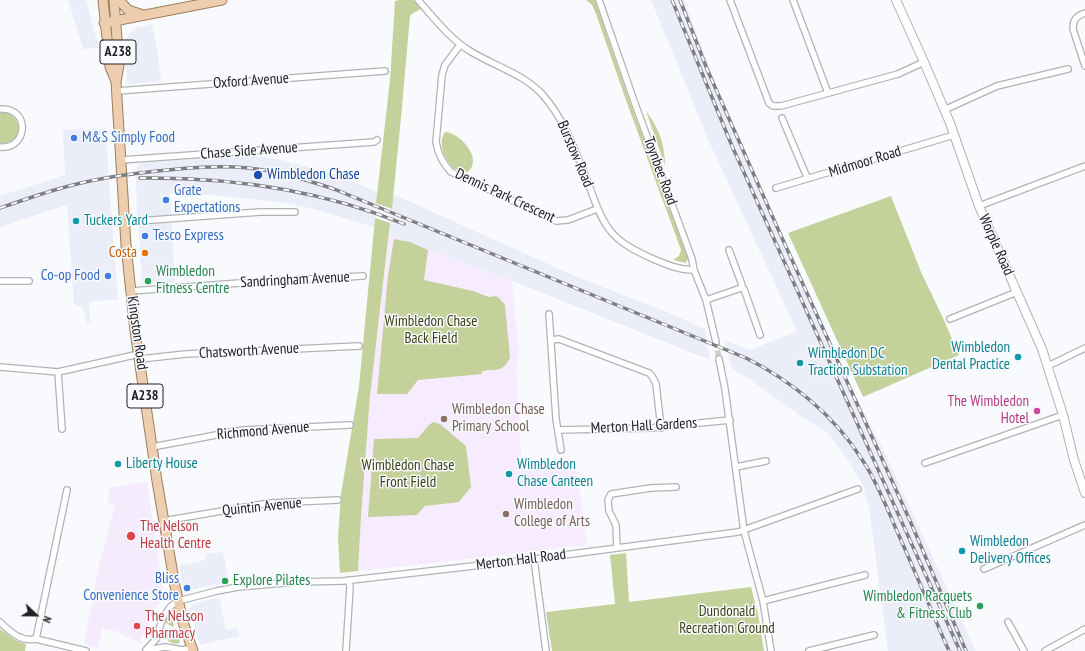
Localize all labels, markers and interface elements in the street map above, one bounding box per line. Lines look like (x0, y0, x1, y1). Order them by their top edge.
road number: A238 (100, 40, 136, 64)
street label: Oxford Avenue (212, 69, 290, 93)
street label: Burstow Road (553, 118, 597, 190)
place label: M&S Simply Food (82, 129, 175, 147)
marker: M&S Simply Food (69, 133, 79, 143)
street label: Toynbee Road (639, 134, 681, 208)
street label: Chase Side Avenue (200, 139, 298, 163)
street label: Midmoor Road (827, 142, 903, 182)
street label: Dennis Park Crescent (452, 165, 558, 227)
place label: Wimbledon Chase (267, 166, 360, 184)
marker: Wimbledon Chase (252, 169, 264, 181)
place label: Grate Expectations (174, 182, 240, 217)
marker: Grate Expectations (161, 195, 171, 205)
place label: Tuckers Yard (84, 212, 148, 230)
street label: Worple Road (975, 212, 1017, 278)
marker: Tuckers Yard (71, 216, 81, 226)
place label: Tesco Express (153, 227, 224, 245)
marker: Tesco Express (140, 231, 150, 241)
place label: Costa (109, 244, 137, 262)
marker: Costa (140, 248, 150, 258)
place label: Wimbledon Fitness Centre (156, 263, 229, 298)
place label: Co-op Food (41, 267, 100, 285)
street label: Sandringham Avenue (240, 268, 350, 292)
marker: Co-op Food (103, 271, 113, 281)
marker: Wimbledon Fitness Centre (143, 276, 153, 286)
street label: Kingston Road (123, 295, 151, 371)
park label: Wimbledon Chase Back Field (385, 313, 477, 348)
street label: Chatsworth Avenue (199, 339, 299, 363)
place label: Wimbledon Dental Practice (932, 339, 1010, 374)
place label: Wimbledon DC Traction Substation (808, 345, 908, 380)
marker: Wimbledon Dental Practice (1013, 352, 1023, 362)
marker: Wimbledon DC Traction Substation (795, 358, 805, 368)
road number: A238 (127, 384, 163, 408)
place label: The Wimbledon Hotel (947, 393, 1029, 428)
place label: Wimbledon Chase Primary School (452, 401, 545, 436)
marker: The Wimbledon Hotel (1032, 406, 1042, 416)
marker: Wimbledon Chase Primary School (439, 414, 449, 424)
street label: Merton Hall Gardens (590, 414, 698, 438)
street label: Richmond Avenue (216, 418, 310, 444)
place label: Liberty House (126, 455, 198, 473)
place label: Wimbledon Chase Canteen (517, 456, 593, 491)
park label: Wimbledon Chase Front Field (362, 457, 454, 492)
marker: Liberty House (113, 459, 123, 469)
marker: Wimbledon Chase Canteen (504, 469, 514, 479)
street label: Quintin Avenue (221, 494, 303, 520)
place label: Wimbledon College of Arts (514, 496, 590, 531)
marker: Wimbledon College of Arts (501, 509, 511, 519)
place label: The Nelson Health Centre (140, 518, 211, 553)
marker: The Nelson Health Centre (125, 530, 137, 542)
place label: Wimbledon Delivery Offices (970, 533, 1051, 568)
street label: Merton Hall Road (475, 546, 567, 574)
marker: Wimbledon Delivery Offices (957, 546, 967, 556)
place label: Bliss Convenience Store (83, 570, 179, 605)
place label: Explore Pilates (233, 572, 310, 590)
marker: Explore Pilates (220, 576, 230, 586)
marker: Bliss Convenience Store (182, 583, 192, 593)
place label: Wimbledon Racquets & Fitness Club (863, 588, 972, 623)
north arrow (16, 595, 56, 635)
marker: Wimbledon Racquets & Fitness Club (975, 601, 985, 611)
park label: Dundonald Recreation Ground (679, 603, 775, 638)
place label: The Nelson Pharmacy (145, 608, 204, 643)
text: N (40, 614, 55, 625)
marker: The Nelson Pharmacy (132, 621, 142, 631)

